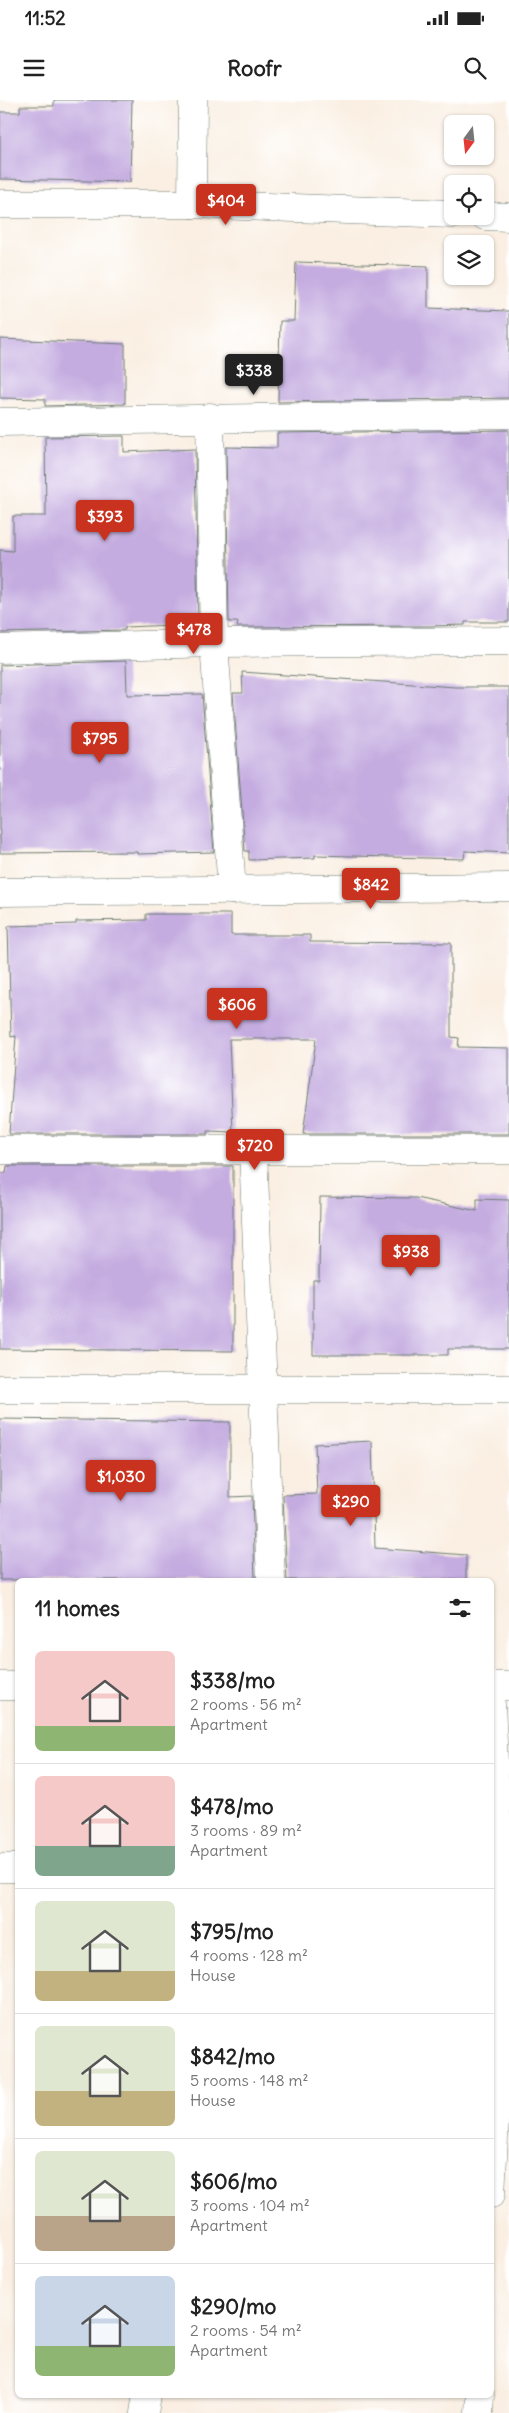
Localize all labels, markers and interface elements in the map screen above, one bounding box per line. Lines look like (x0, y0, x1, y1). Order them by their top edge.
text: 11:52 (25, 6, 66, 30)
icon: menu (20, 54, 48, 82)
text: Roofr (227, 54, 282, 82)
icon: search (461, 54, 489, 82)
north arrow (444, 115, 494, 165)
map controls (444, 115, 494, 285)
button: locate (444, 175, 494, 225)
pin: $404 (196, 184, 256, 226)
text: $404 (207, 190, 245, 210)
button: layers (444, 235, 494, 285)
pin: $338 (224, 354, 284, 396)
text: $338 (236, 360, 272, 380)
pin: $393 (75, 500, 135, 542)
text: $393 (87, 506, 123, 526)
pin: $478 (164, 612, 224, 655)
text: $478 (176, 619, 212, 639)
pin: $795 (70, 722, 130, 764)
text: $795 (82, 728, 118, 748)
pin: $842 (341, 868, 401, 910)
text: $842 (353, 874, 389, 894)
pin: $606 (207, 988, 267, 1030)
text: $606 (218, 994, 256, 1014)
pin: $720 (225, 1128, 285, 1171)
text: $720 (237, 1135, 273, 1155)
pin: $938 (381, 1234, 441, 1277)
text: $938 (393, 1241, 429, 1261)
pin: $1,030 (80, 1460, 162, 1502)
text: $1,030 (97, 1466, 145, 1486)
pin: $290 (321, 1484, 381, 1527)
text: $290 (332, 1491, 370, 1511)
icon: filters (446, 1594, 474, 1622)
text: 11 homes (35, 1595, 120, 1622)
text: $338/mo (190, 1667, 275, 1694)
icon: home (75, 1671, 135, 1731)
text: 2 rooms · 56 m² (190, 1694, 302, 1714)
text: Apartment (190, 1714, 268, 1734)
text: $478/mo (190, 1793, 274, 1820)
icon: home (75, 1796, 135, 1856)
text: 3 rooms · 89 m² (190, 1820, 302, 1840)
text: Apartment (190, 1840, 268, 1860)
text: $795/mo (190, 1918, 274, 1945)
icon: home (75, 1921, 135, 1981)
text: 4 rooms · 128 m² (190, 1945, 308, 1965)
text: House (190, 1965, 236, 1985)
text: $842/mo (190, 2043, 275, 2070)
icon: home (75, 2046, 135, 2106)
text: 5 rooms · 148 m² (190, 2070, 309, 2090)
text: House (190, 2090, 236, 2110)
text: $606/mo (190, 2168, 277, 2195)
icon: home (75, 2171, 135, 2231)
text: 3 rooms · 104 m² (190, 2195, 310, 2215)
text: Apartment (190, 2215, 268, 2235)
text: $290/mo (190, 2293, 276, 2320)
icon: home (75, 2296, 135, 2356)
text: 2 rooms · 54 m² (190, 2320, 302, 2340)
text: Apartment (190, 2340, 268, 2360)

